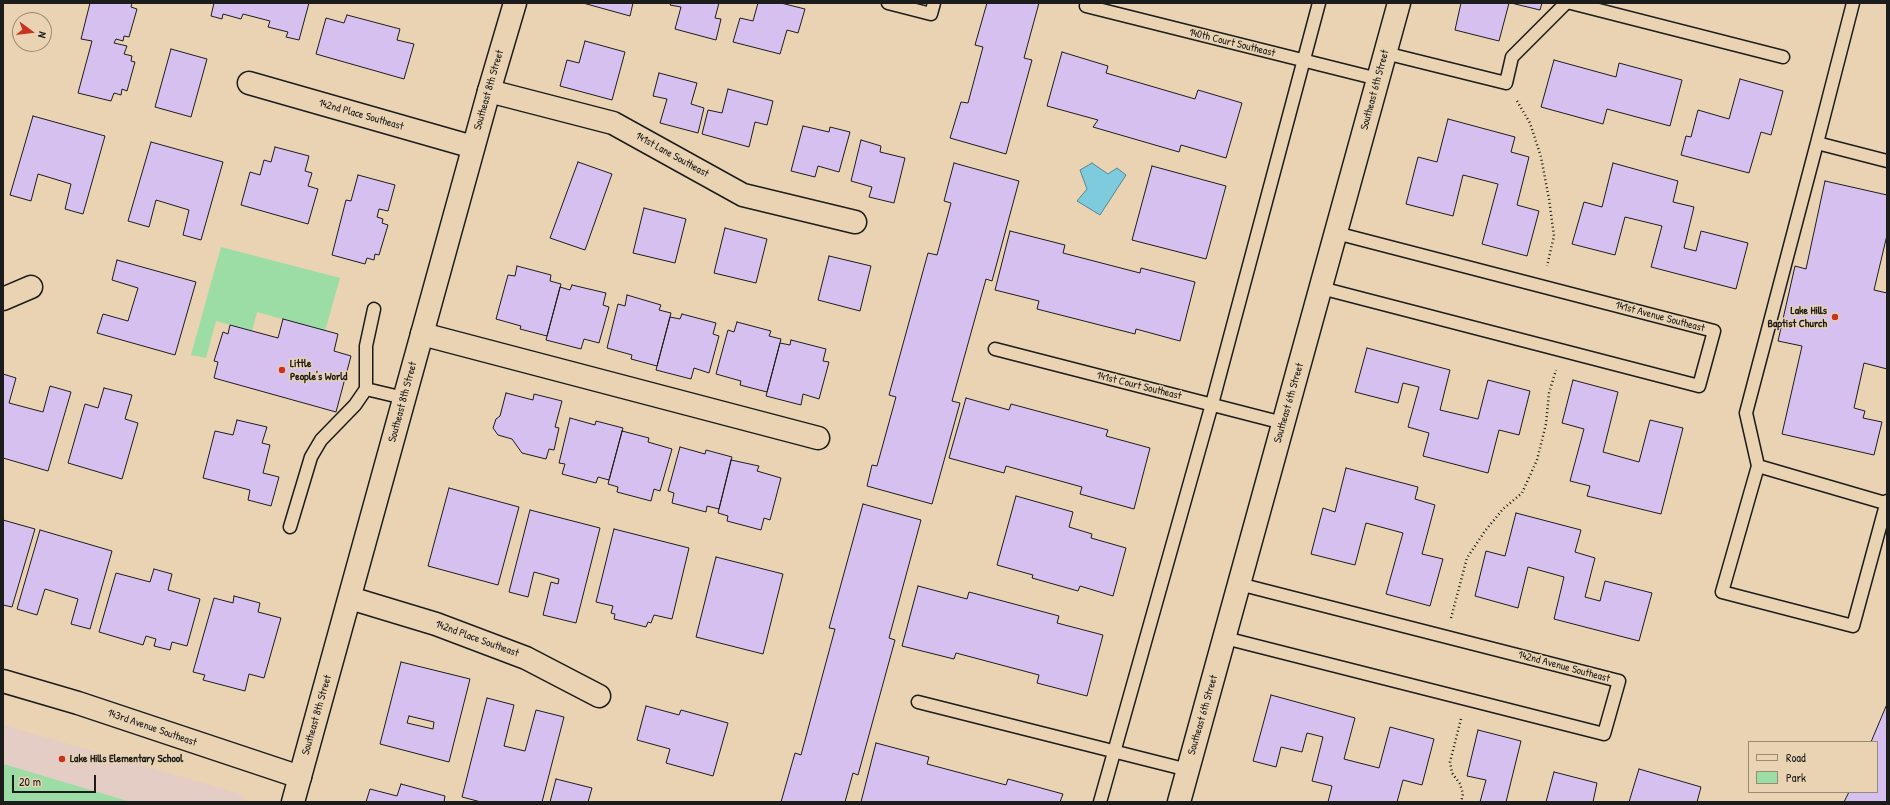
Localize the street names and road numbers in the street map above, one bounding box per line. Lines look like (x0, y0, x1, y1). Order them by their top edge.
street label: 140th Court Southeast (1188, 26, 1276, 60)
street label: Southeast 8th Street (471, 48, 507, 132)
street label: Southeast 6th Street (1358, 48, 1392, 132)
street label: 142nd Place Southeast (317, 97, 405, 133)
street label: 141st Lane Southeast (633, 129, 711, 181)
street label: 141st Avenue Southeast (1614, 299, 1706, 335)
street label: Southeast 8th Street (386, 360, 420, 444)
street label: Southeast 6th Street (1271, 362, 1307, 444)
street label: 141st Court Southeast (1095, 369, 1183, 403)
street label: 142nd Place Southeast (434, 618, 520, 660)
street label: 142nd Avenue Southeast (1517, 648, 1611, 686)
street label: Southeast 8th Street (299, 673, 335, 757)
street label: Southeast 6th Street (1185, 674, 1221, 756)
street label: 143rd Avenue Southeast (106, 707, 198, 749)

